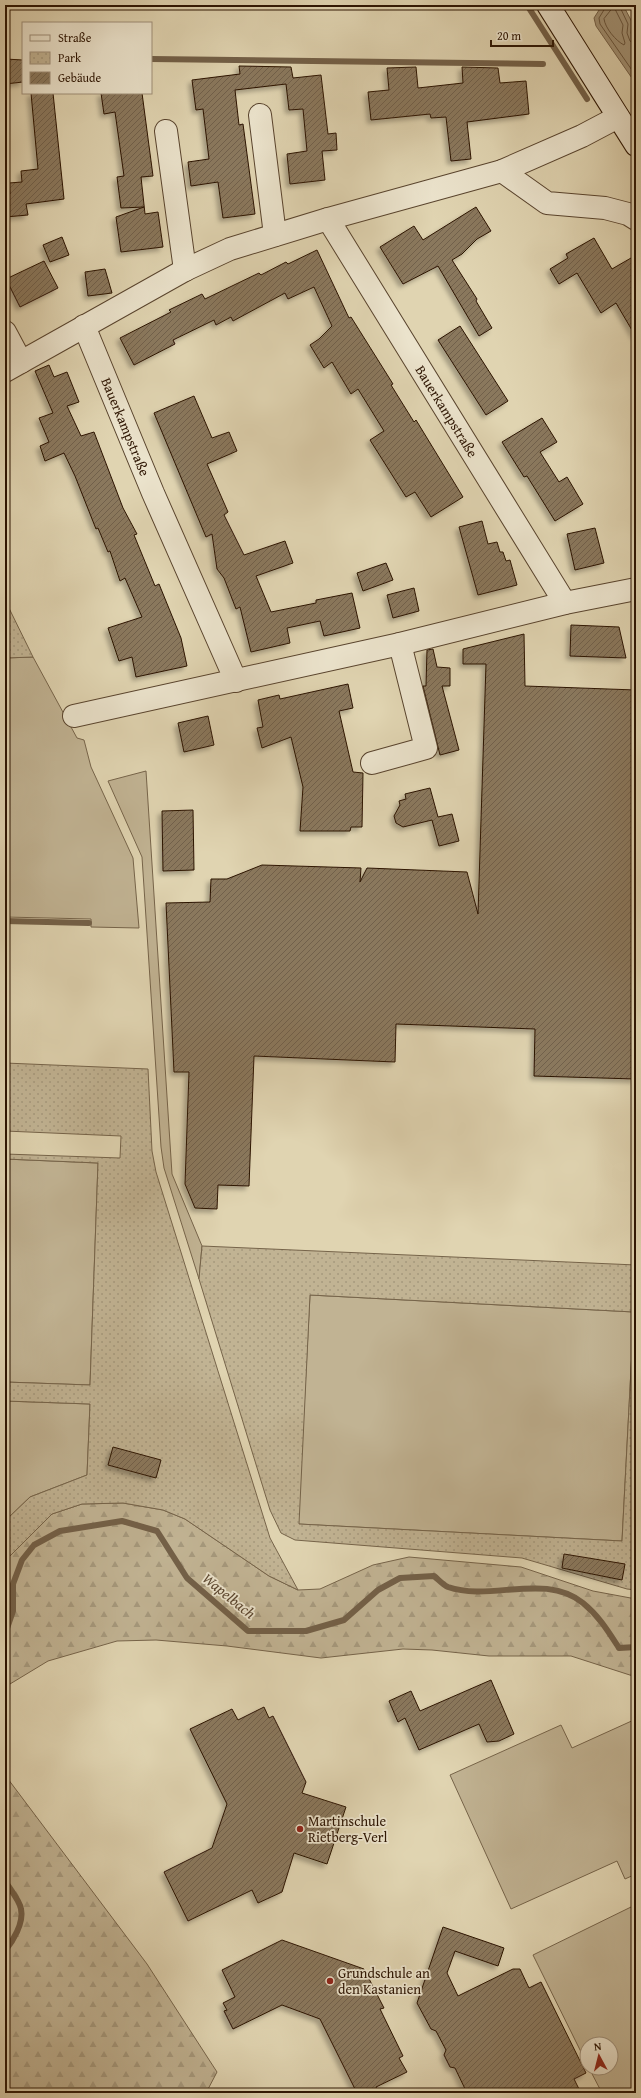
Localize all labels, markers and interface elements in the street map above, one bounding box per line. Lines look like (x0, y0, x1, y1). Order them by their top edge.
legend (22, 22, 152, 94)
scale bar (491, 22, 553, 48)
text: 20 m (497, 27, 521, 44)
text: Straße (58, 29, 92, 46)
text: Park (58, 49, 82, 66)
text: Gebäude (58, 69, 101, 86)
street label: Bauerkampstraße (411, 361, 483, 462)
street label: Bauerkampstraße (96, 374, 155, 479)
water label: Wapelbach (198, 1568, 261, 1624)
place label: Martinschule Rietberg-Verl (308, 1811, 388, 1847)
marker: Martinschule Rietberg-Verl (295, 1824, 305, 1834)
place label: Grundschule an den Kastanien (338, 1963, 430, 1999)
marker: Grundschule an den Kastanien (325, 1976, 335, 1986)
north arrow (579, 2036, 619, 2076)
text: N (593, 2038, 603, 2054)

